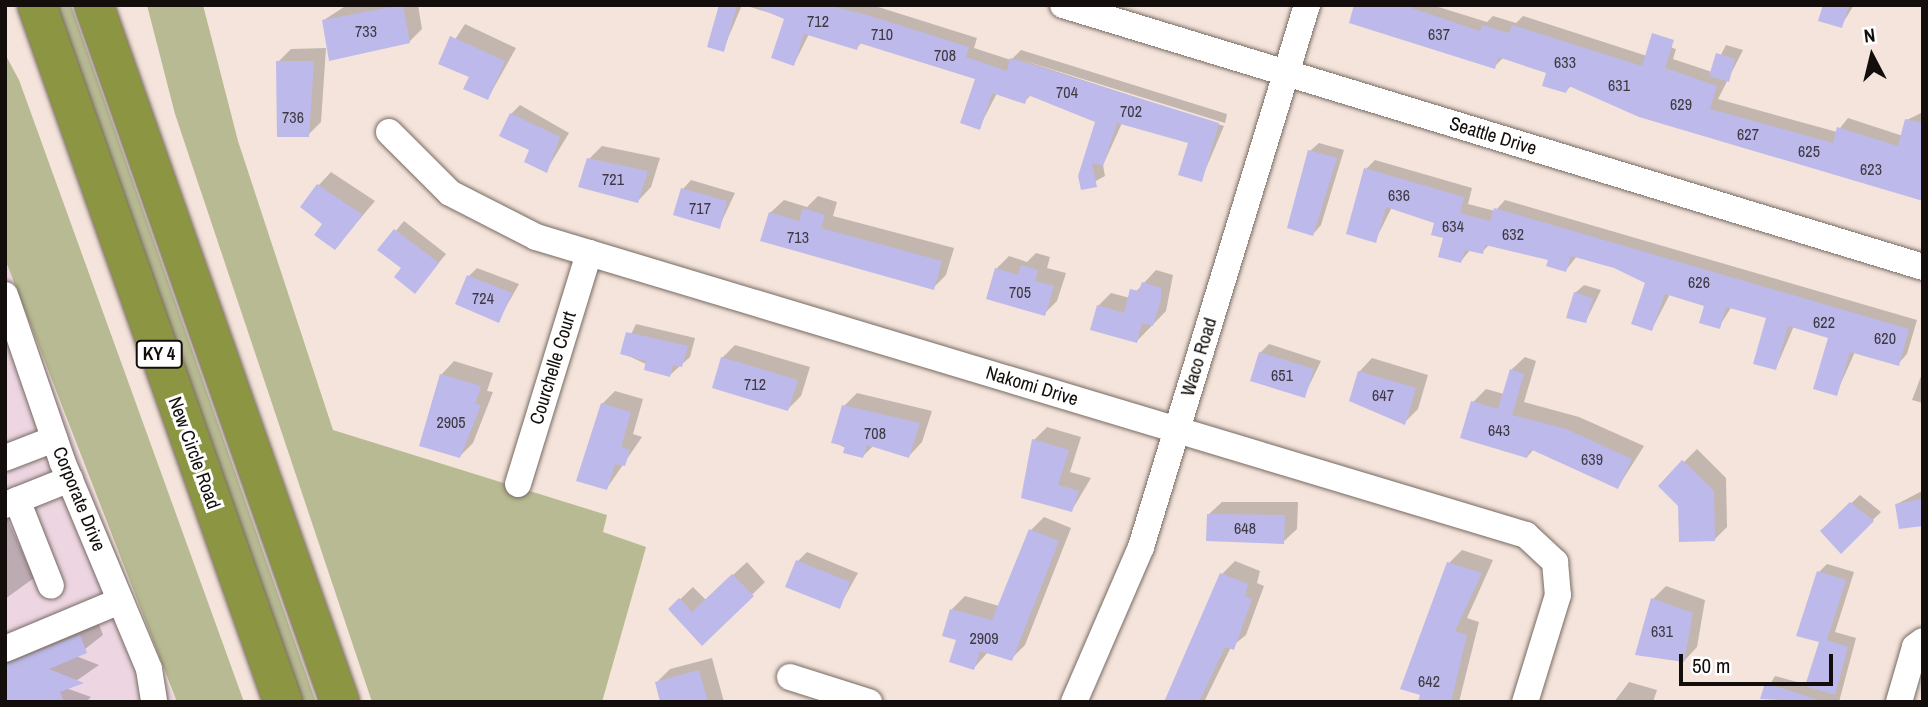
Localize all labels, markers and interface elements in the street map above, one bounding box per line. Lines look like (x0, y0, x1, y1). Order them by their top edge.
house number: 712 (807, 11, 829, 31)
house number: 733 (355, 21, 377, 41)
north arrow (1837, 21, 1907, 91)
text: N (1862, 22, 1877, 49)
house number: 710 (871, 24, 893, 44)
house number: 637 (1428, 24, 1450, 44)
house number: 708 (934, 45, 956, 65)
house number: 633 (1554, 52, 1576, 72)
house number: 631 (1608, 75, 1630, 95)
house number: 704 (1056, 82, 1078, 102)
house number: 629 (1670, 94, 1692, 114)
house number: 702 (1120, 101, 1142, 121)
house number: 736 (282, 107, 304, 127)
street label: Seattle Drive (1447, 112, 1539, 160)
house number: 627 (1737, 124, 1759, 144)
house number: 625 (1798, 141, 1820, 161)
house number: 623 (1860, 159, 1882, 179)
house number: 721 (602, 169, 624, 189)
house number: 636 (1388, 185, 1410, 205)
house number: 717 (689, 198, 711, 218)
house number: 634 (1442, 216, 1464, 236)
house number: 632 (1502, 224, 1524, 244)
house number: 713 (787, 227, 809, 247)
house number: 626 (1688, 272, 1710, 292)
house number: 705 (1009, 282, 1031, 302)
house number: 724 (472, 288, 494, 308)
street label: Courchelle Court (525, 309, 581, 427)
house number: 622 (1813, 312, 1835, 332)
street label: Waco Road (1176, 315, 1222, 399)
house number: 620 (1874, 328, 1896, 348)
road number: KY 4 (134, 340, 184, 368)
street label: Nakomi Drive (983, 361, 1081, 411)
house number: 651 (1271, 365, 1293, 385)
house number: 712 (744, 374, 766, 394)
house number: 647 (1372, 385, 1394, 405)
street label: New Circle Road (163, 394, 225, 512)
house number: 2905 (436, 412, 466, 432)
house number: 643 (1488, 420, 1510, 440)
house number: 708 (864, 423, 886, 443)
street label: Corporate Drive (48, 443, 110, 555)
house number: 639 (1581, 449, 1603, 469)
house number: 648 (1234, 518, 1256, 538)
house number: 631 (1651, 621, 1673, 641)
house number: 2909 (969, 628, 999, 648)
scale bar (1683, 640, 1837, 684)
text: 50 m (1692, 651, 1730, 680)
house number: 642 (1418, 671, 1440, 691)

